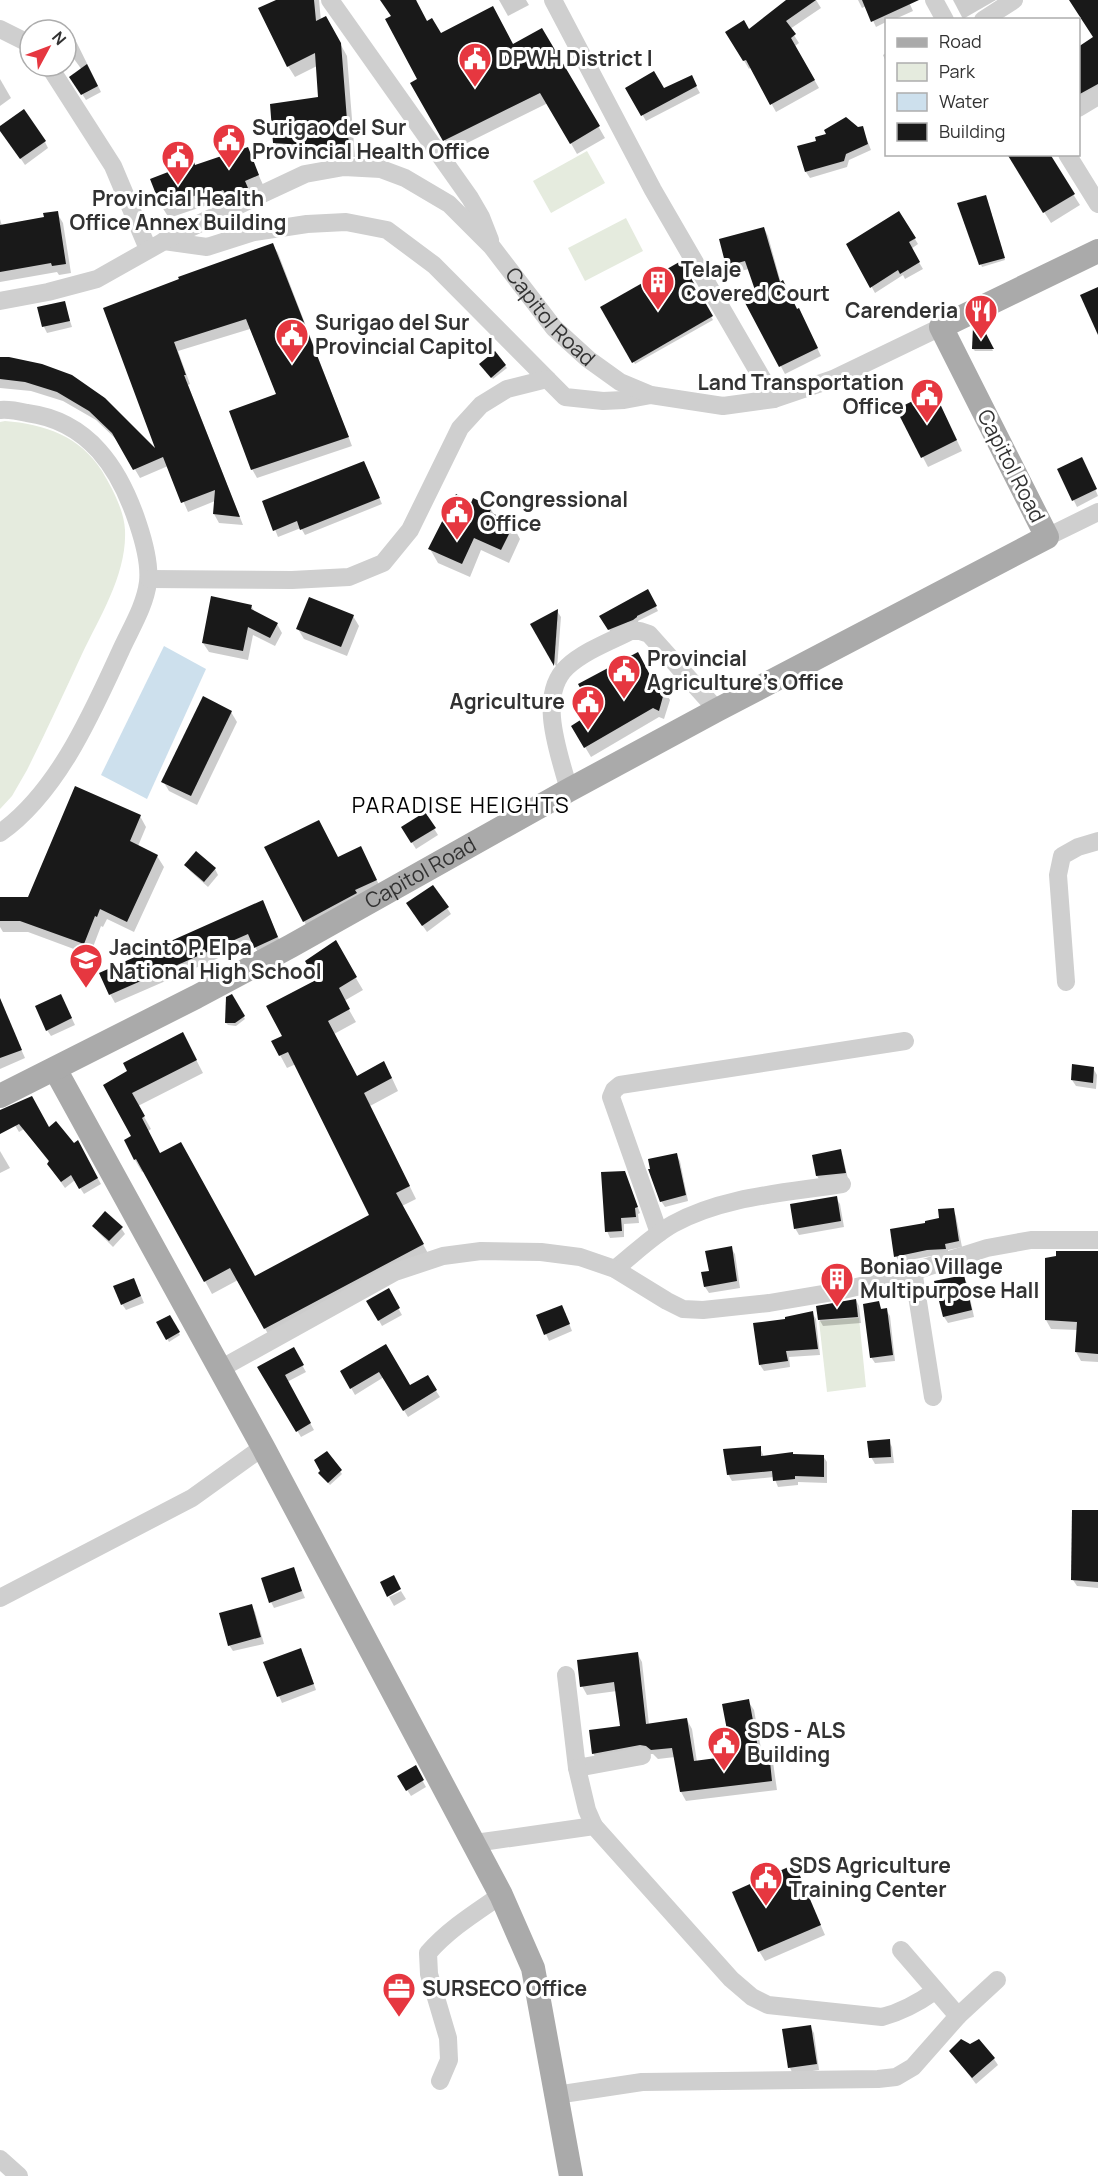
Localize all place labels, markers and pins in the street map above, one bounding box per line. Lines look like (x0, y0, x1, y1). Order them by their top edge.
public building icon: DPWH District I (457, 41, 493, 88)
place label: DPWH District I (498, 44, 653, 72)
place label: Surigao del Sur Provincial Health Office (252, 113, 490, 165)
public building icon: Surigao del Sur Provincial Health Office (211, 122, 247, 169)
public building icon: Provincial Health Office Annex Building (160, 139, 196, 186)
place label: Provincial Health Office Annex Building (70, 184, 286, 236)
place label: Telaje Covered Court (681, 255, 830, 307)
building icon: Telaje Covered Court (640, 264, 676, 311)
restaurant icon: Carenderia (963, 293, 999, 340)
place label: Carenderia (845, 296, 958, 324)
place label: Surigao del Sur Provincial Capitol (315, 308, 493, 360)
public building icon: Surigao del Sur Provincial Capitol (274, 317, 310, 364)
place label: Land Transportation Office (698, 368, 904, 420)
public building icon: Land Transportation Office (909, 377, 945, 424)
place label: Congressional Office (480, 485, 628, 537)
public building icon: Congressional Office (439, 494, 475, 541)
place label: Provincial Agriculture's Office (647, 644, 844, 696)
public building icon: Provincial Agriculture's Office (606, 653, 642, 700)
public building icon: Agriculture (570, 684, 606, 731)
place label: Agriculture (450, 687, 565, 715)
place label: Jacinto P. Elpa National High School (109, 933, 322, 985)
school or university icon: Jacinto P. Elpa National High School (68, 942, 104, 989)
place label: Boniao Village Multipurpose Hall (860, 1252, 1039, 1304)
building icon: Boniao Village Multipurpose Hall (819, 1261, 855, 1308)
place label: SDS - ALS Building (747, 1716, 846, 1768)
public building icon: SDS - ALS Building (706, 1725, 742, 1772)
place label: SDS Agriculture Training Center (789, 1851, 951, 1903)
public building icon: SDS Agriculture Training Center (748, 1860, 784, 1907)
office icon: SURSECO Office (381, 1971, 417, 2018)
place label: SURSECO Office (422, 1974, 587, 2002)

